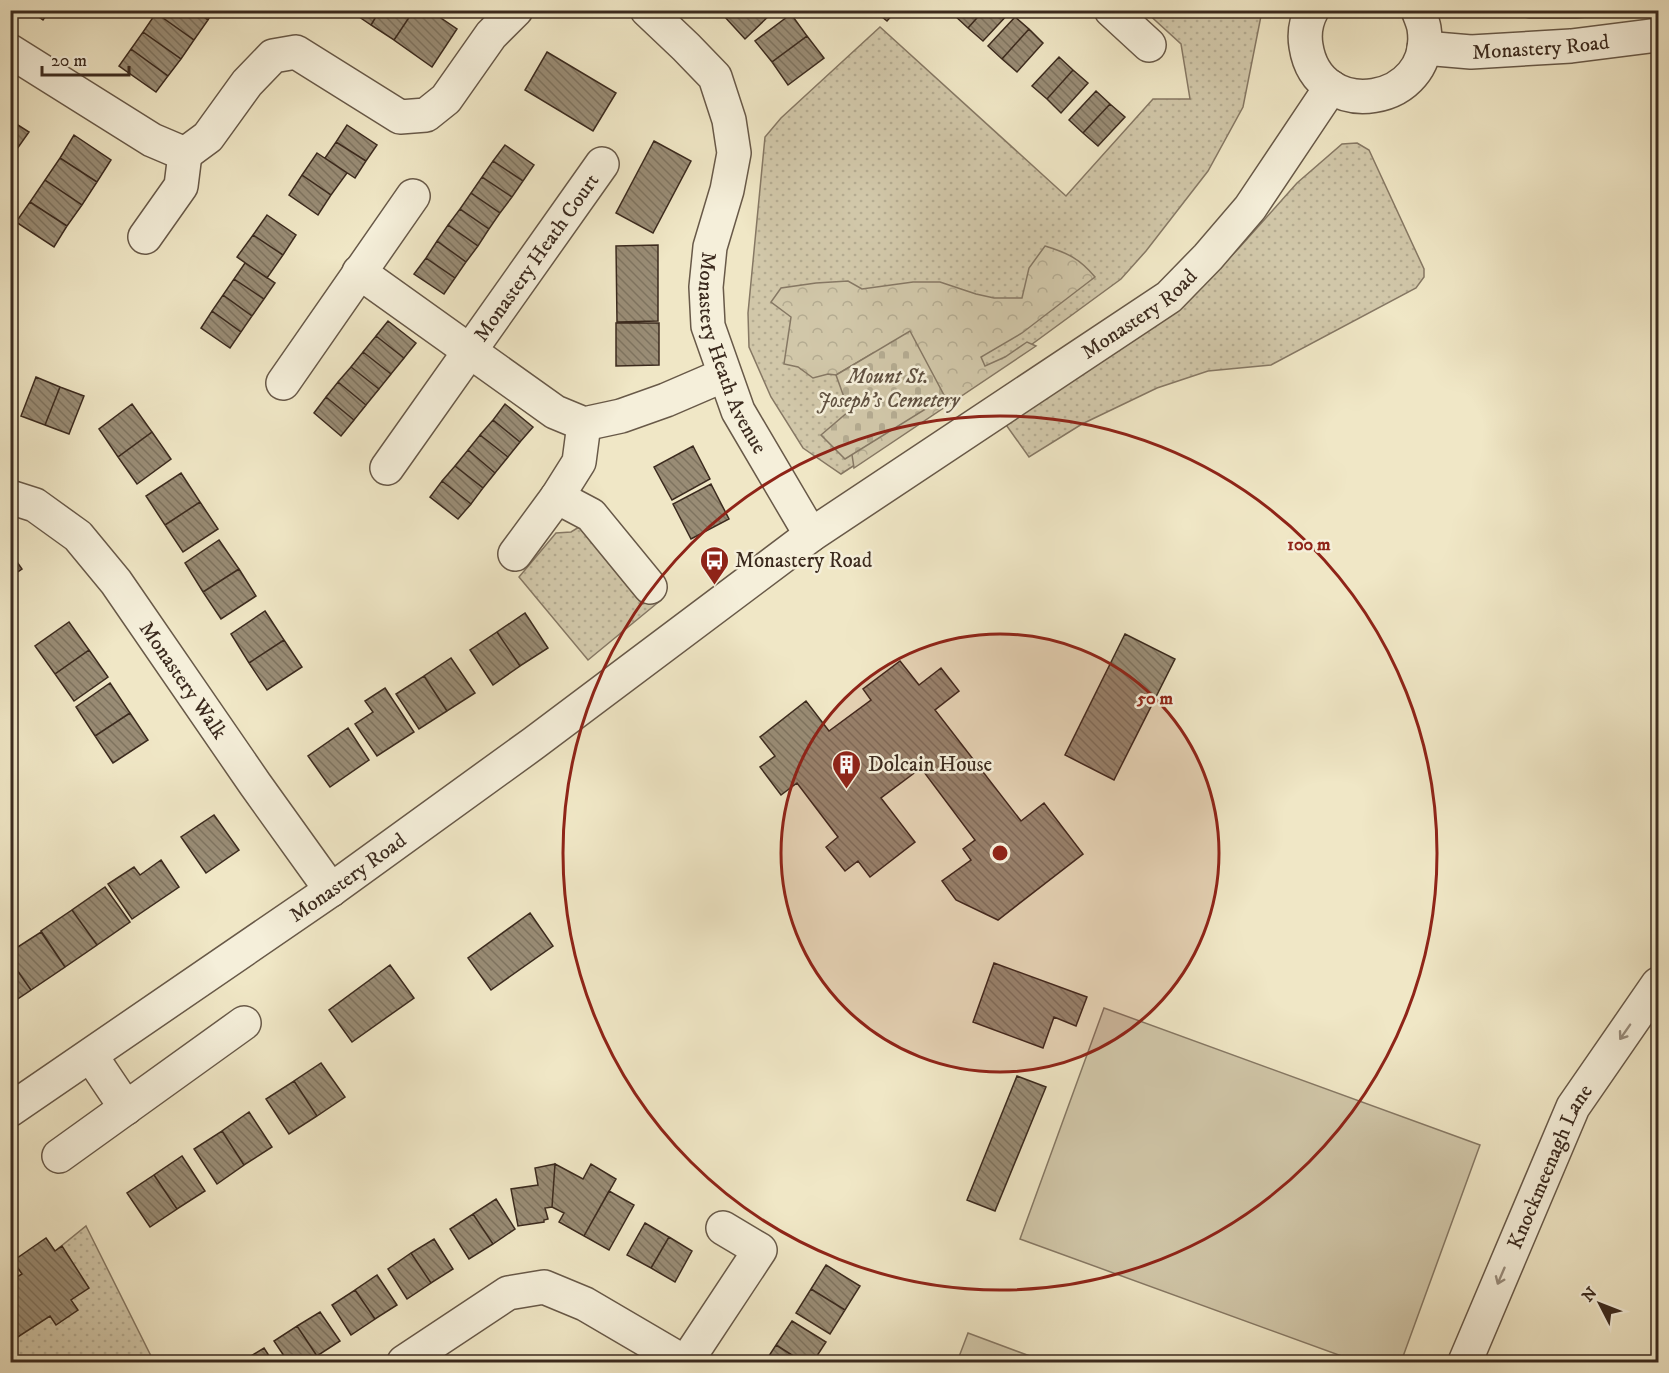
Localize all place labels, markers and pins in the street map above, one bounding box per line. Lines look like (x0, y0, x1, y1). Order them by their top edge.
bus stop icon: Monastery Road (698, 544, 730, 586)
place label: Monastery Road (735, 548, 873, 574)
building icon: Dolcain House (831, 748, 863, 790)
place label: Dolcain House (868, 752, 993, 778)
centre of rings (990, 843, 1010, 863)

